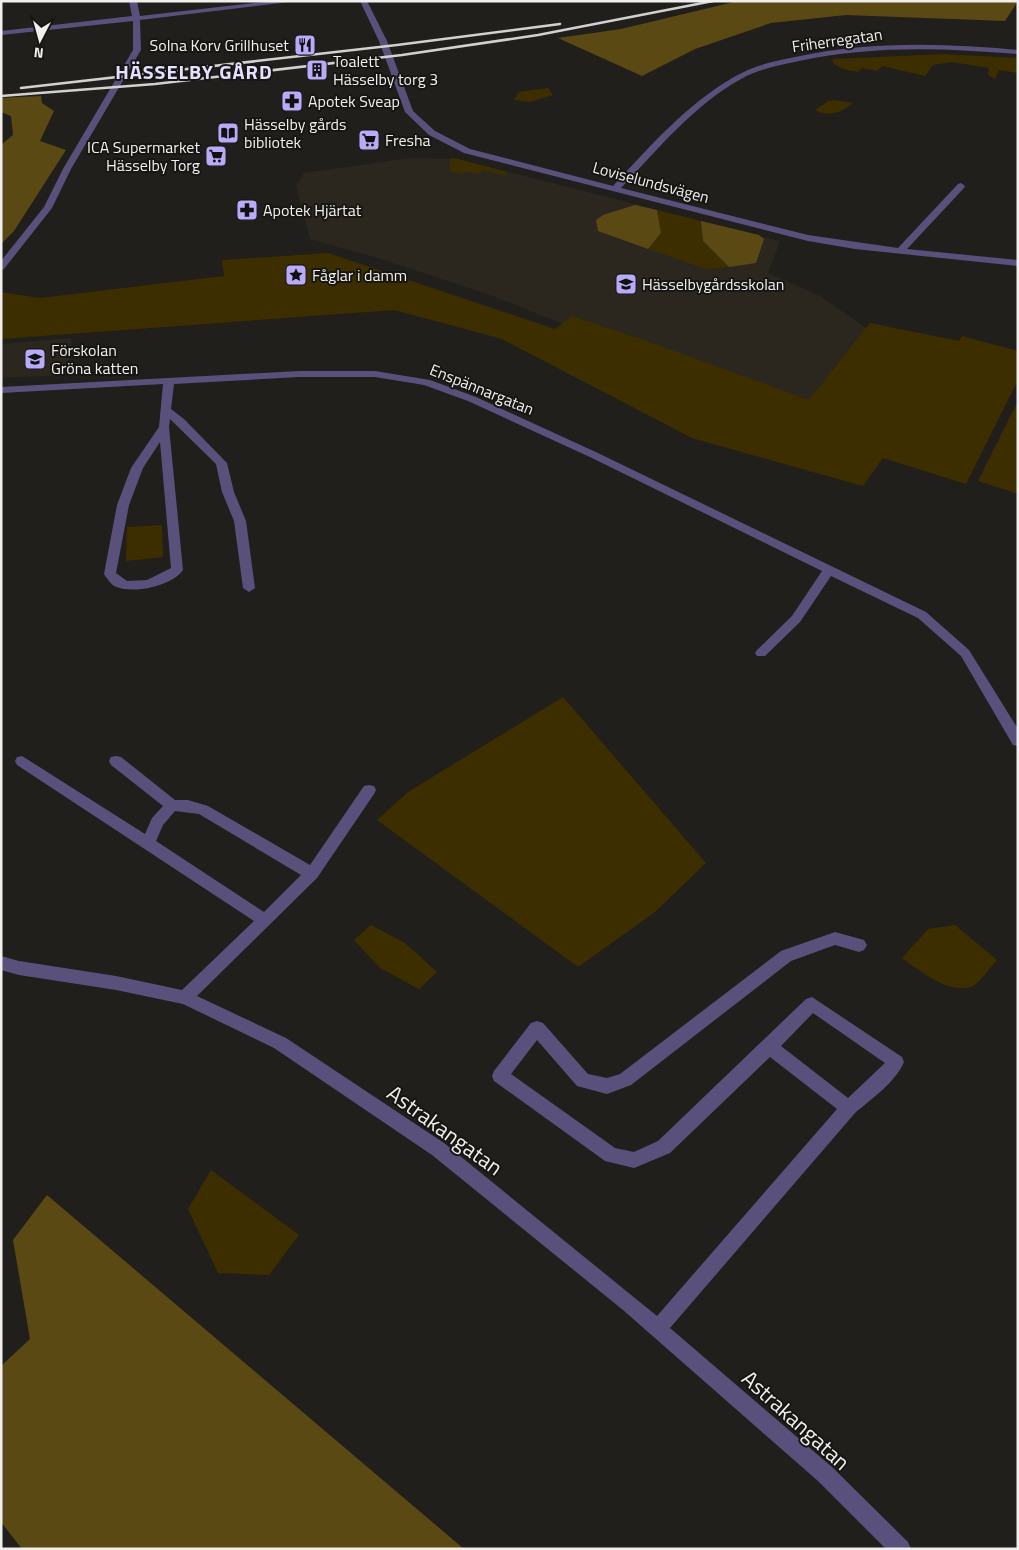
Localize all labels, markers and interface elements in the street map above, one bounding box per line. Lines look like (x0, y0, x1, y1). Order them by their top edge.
north arrow (15, 15, 65, 65)
street label: Friherregatan (790, 22, 884, 58)
place label: Solna Korv Grillhuset (150, 33, 289, 57)
restaurant icon: Solna Korv Grillhuset (293, 33, 317, 57)
text: N (33, 42, 45, 64)
place label: Toalett Hässelby torg 3 (333, 49, 438, 91)
district label: HÄSSELBY GÅRD (115, 56, 273, 87)
building icon: Toalett Hässelby torg 3 (305, 58, 329, 82)
pharmacy icon: Apotek Sveap (280, 89, 304, 113)
place label: Apotek Sveap (308, 89, 400, 113)
place label: Hässelby gårds bibliotek (244, 112, 346, 154)
library icon: Hässelby gårds bibliotek (216, 121, 240, 145)
supermarket icon: Fresha (357, 128, 381, 152)
place label: Fresha (385, 128, 431, 152)
place label: ICA Supermarket Hässelby Torg (87, 135, 200, 177)
supermarket icon: ICA Supermarket Hässelby Torg (204, 144, 228, 168)
street label: Loviselundsvägen (590, 155, 712, 209)
pharmacy icon: Apotek Hjärtat (235, 198, 259, 222)
place label: Apotek Hjärtat (263, 198, 362, 222)
place icon: Fåglar i damm (284, 263, 308, 287)
place label: Fåglar i damm (312, 263, 407, 287)
school or university icon: Hässelbygårdsskolan (614, 272, 638, 296)
place label: Hässelbygårdsskolan (642, 272, 784, 296)
place label: Förskolan Gröna katten (51, 338, 138, 380)
school or university icon: Förskolan Gröna katten (23, 347, 47, 371)
street label: Enspännargatan (426, 357, 538, 421)
street label: Astrakangatan (380, 1076, 510, 1184)
street label: Astrakangatan (734, 1362, 858, 1478)

